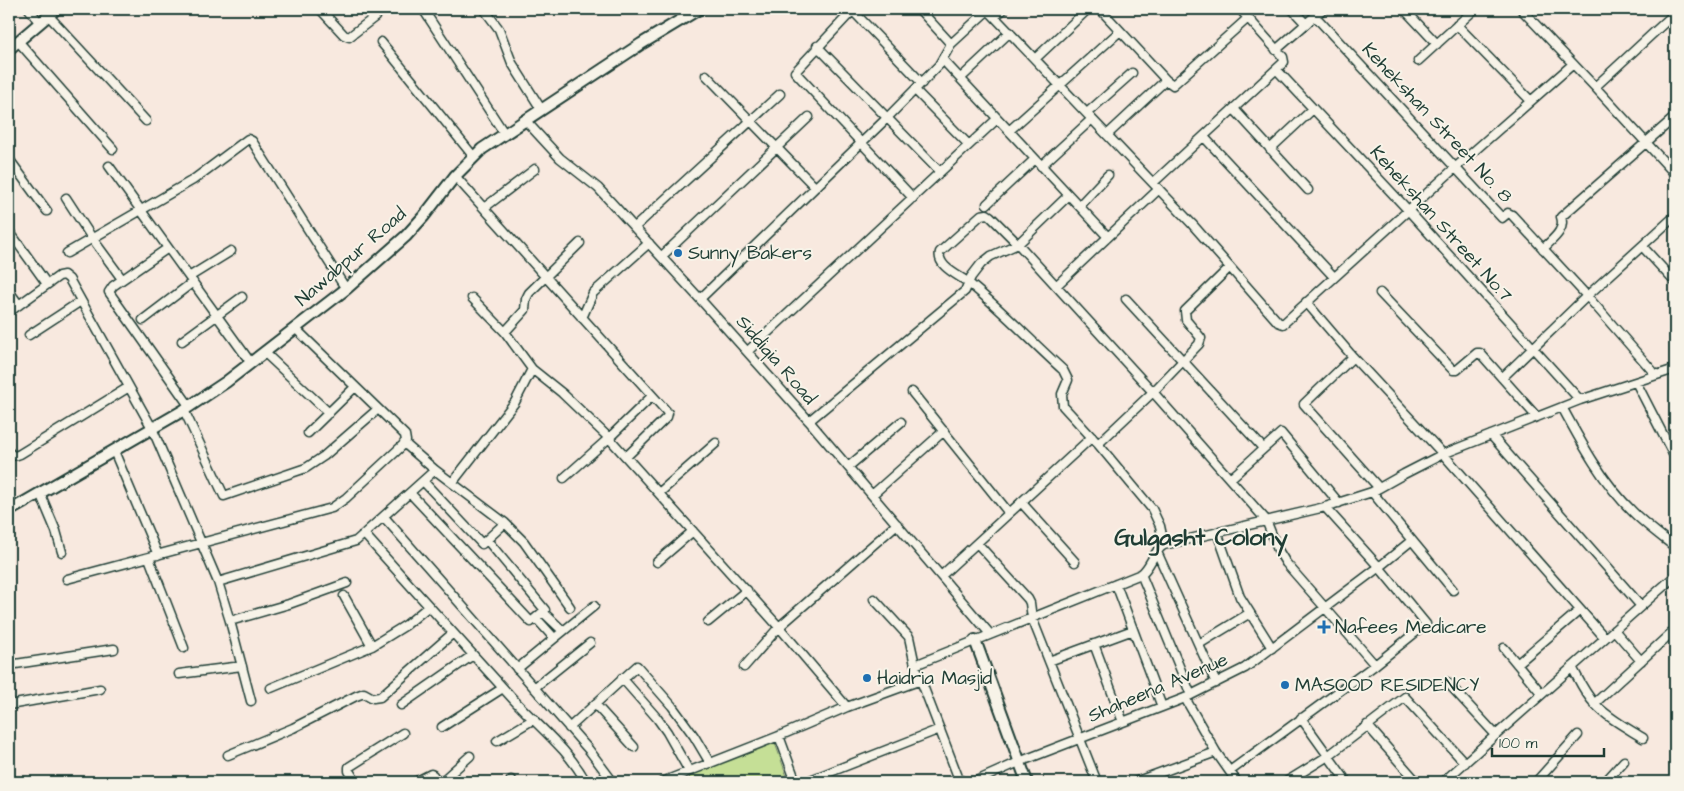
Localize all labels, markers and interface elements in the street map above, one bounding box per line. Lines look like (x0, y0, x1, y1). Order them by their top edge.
street label: Kehekshan Street No. 8 (1355, 37, 1519, 209)
street label: Kehekshan Street No.7 (1363, 140, 1519, 308)
street label: Nawabpur Road (290, 201, 413, 313)
place label: Sunny Bakers (688, 240, 812, 268)
marker: Sunny Bakers (672, 247, 684, 259)
street label: Siddiqia Road (729, 309, 823, 411)
district label: Gulgasht Colony (1114, 521, 1289, 557)
place label: Nafees Medicare (1335, 614, 1487, 641)
marker: Nafees Medicare (1317, 620, 1331, 634)
street label: Shaheena Avenue (1084, 646, 1232, 730)
place label: Haidria Masjid (877, 665, 993, 692)
marker: Haidria Masjid (861, 672, 873, 684)
place label: MASOOD RESIDENCY (1295, 672, 1479, 699)
marker: MASOOD RESIDENCY (1279, 679, 1291, 691)
scale bar (1492, 726, 1604, 758)
text: 100 m (1499, 733, 1538, 754)

